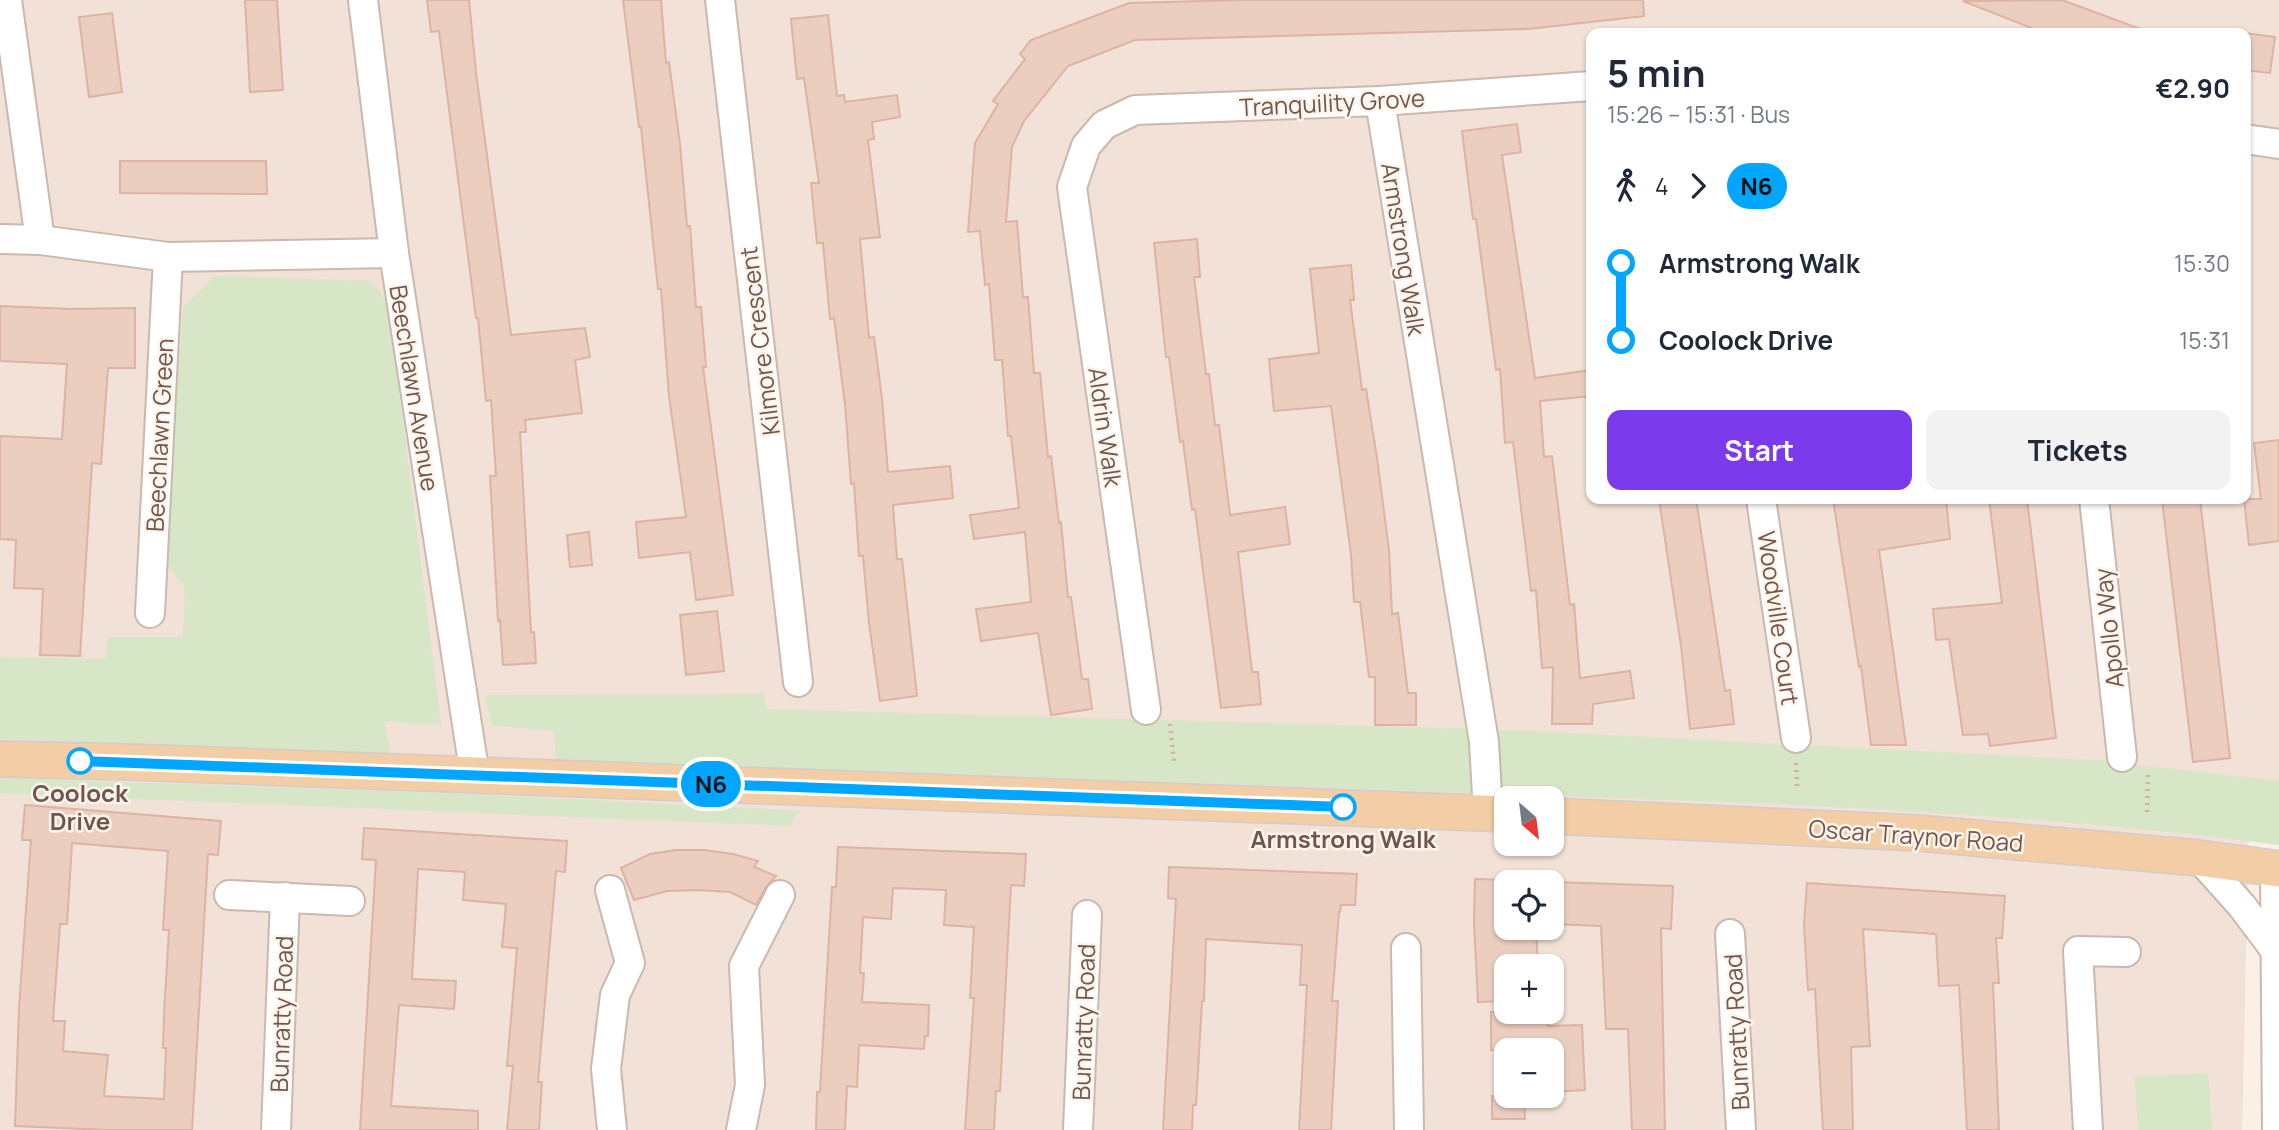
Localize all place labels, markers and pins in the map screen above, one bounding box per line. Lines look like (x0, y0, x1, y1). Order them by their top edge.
marker: Coolock Drive (67, 748, 93, 774)
place label: Coolock Drive (32, 776, 129, 837)
marker: Armstrong Walk (1330, 794, 1356, 820)
place label: Armstrong Walk (1250, 822, 1437, 855)

